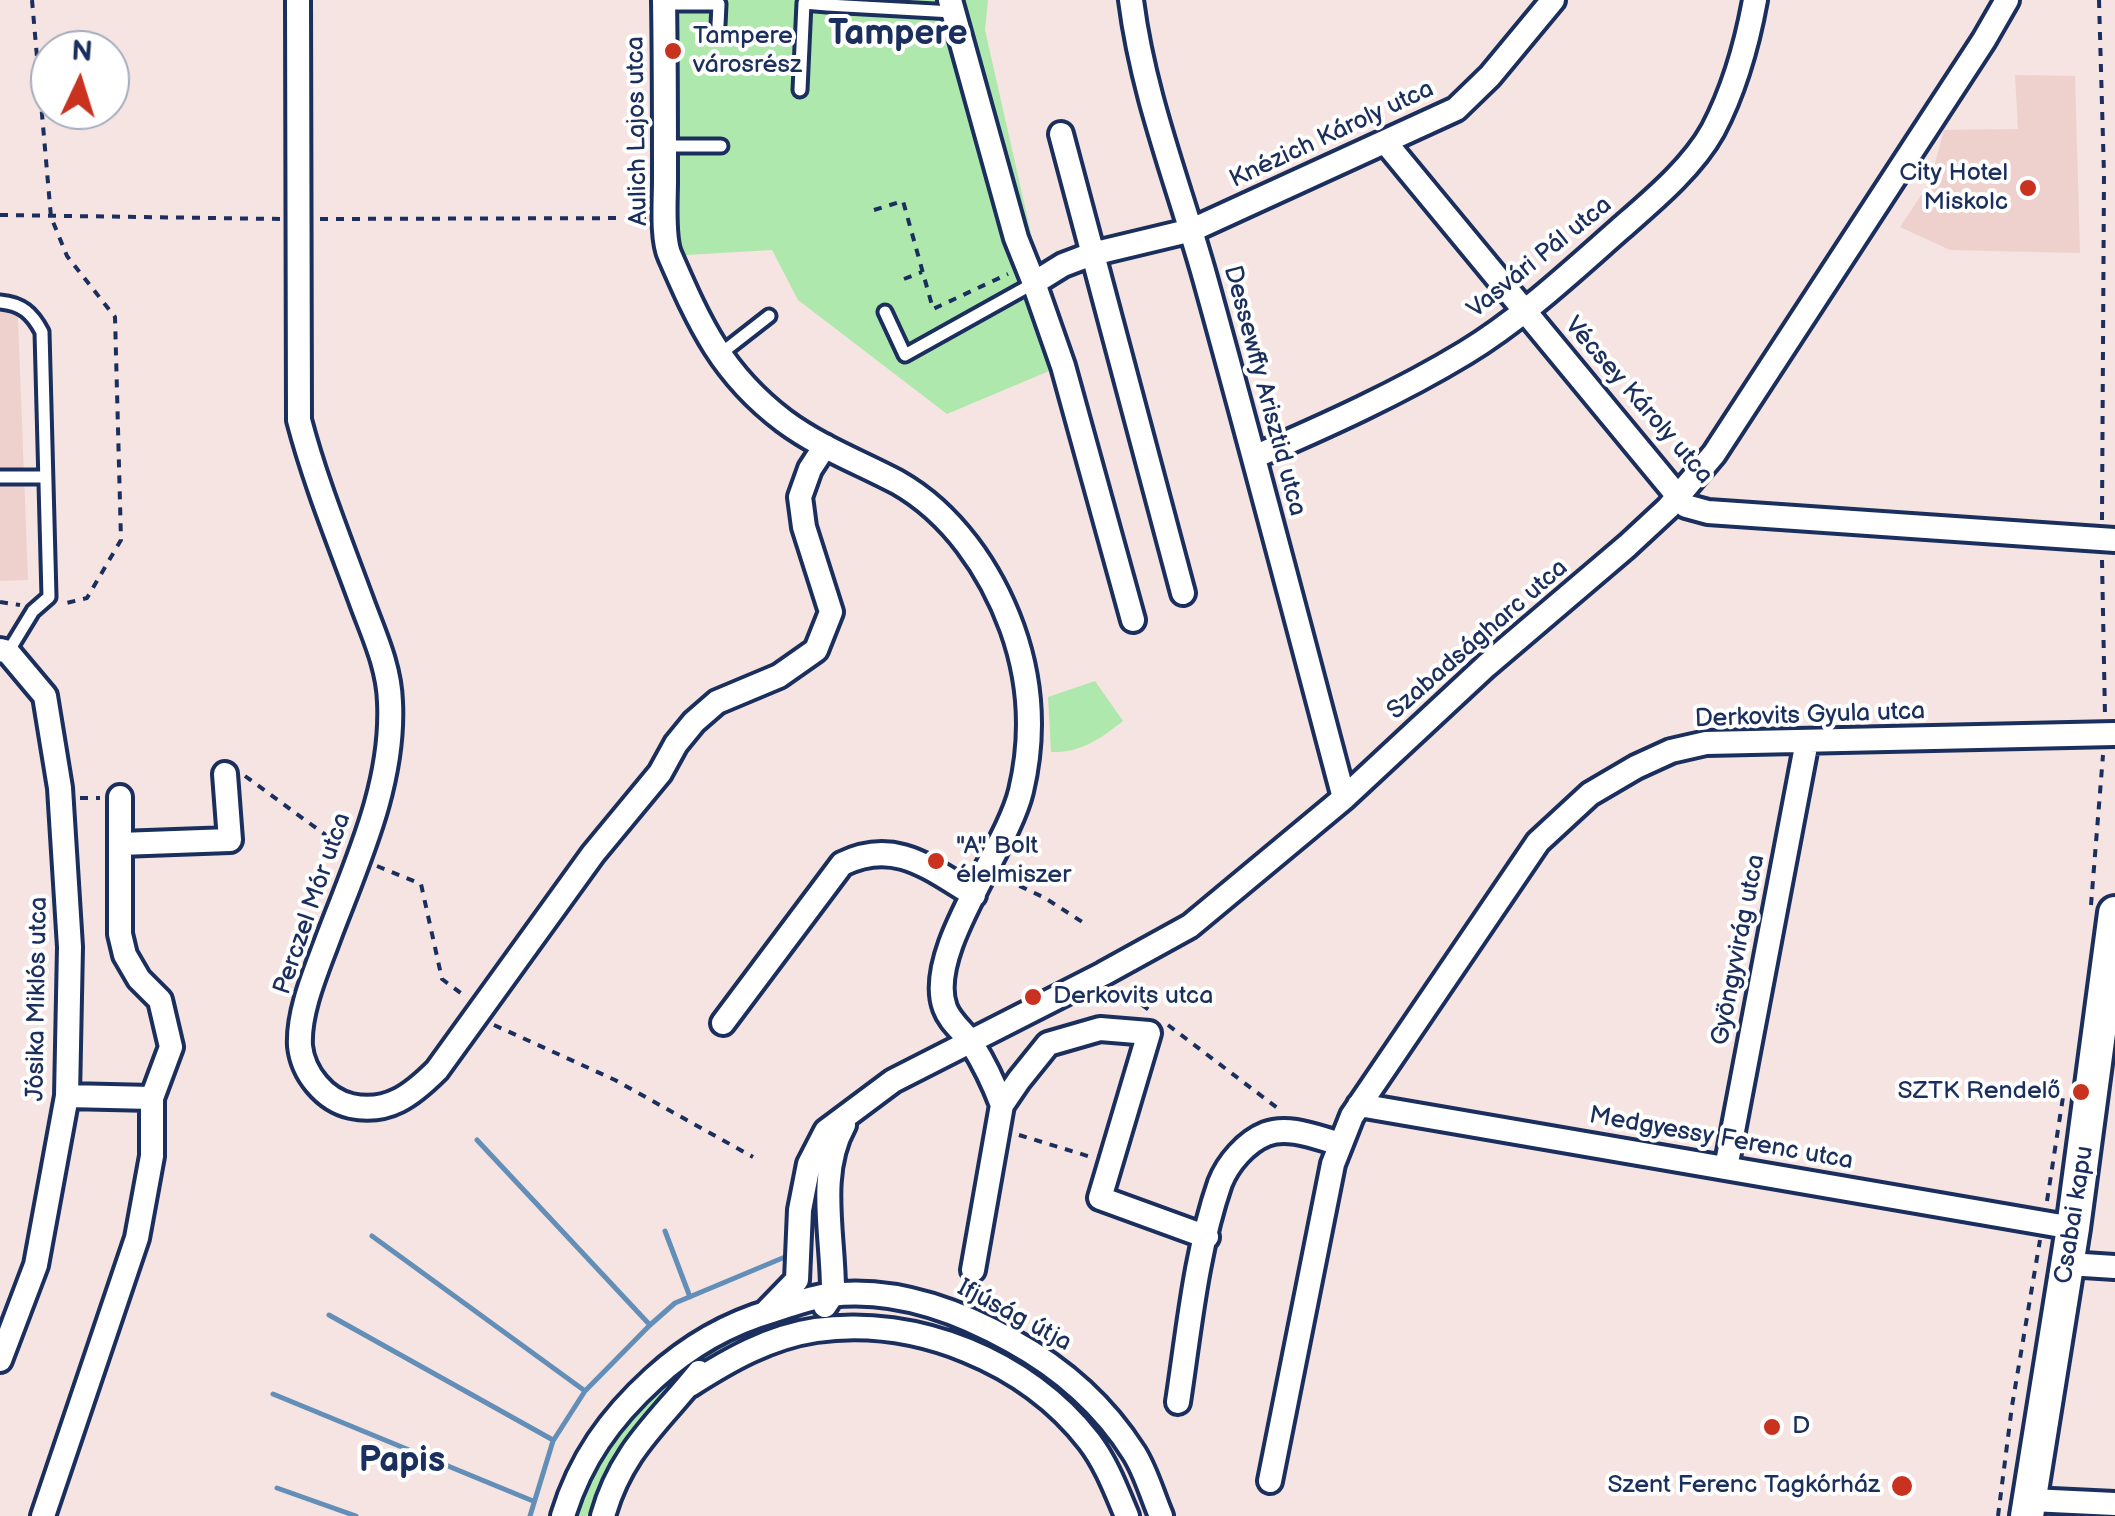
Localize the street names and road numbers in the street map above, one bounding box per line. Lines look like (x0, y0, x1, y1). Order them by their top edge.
street label: Aulich Lajos utca (621, 36, 655, 226)
street label: Knézich Károly utca (1225, 75, 1439, 195)
street label: Vasvári Pál utca (1462, 191, 1618, 325)
street label: Dessewffy Arisztid utca (1216, 262, 1312, 520)
street label: Vécsey Károly utca (1557, 311, 1719, 491)
street label: Szabadságharc utca (1382, 553, 1574, 727)
street label: Derkovits Gyula utca (1694, 697, 1926, 735)
street label: Perczel Mór utca (268, 809, 358, 999)
street label: Gyöngyvirág utca (1706, 852, 1772, 1048)
street label: Jósika Miklós utca (21, 897, 55, 1101)
street label: Medgyessy Ferenc utca (1587, 1101, 1855, 1177)
street label: Csabai kapu (2049, 1144, 2101, 1286)
street label: Ifjúság útja (952, 1273, 1076, 1359)

